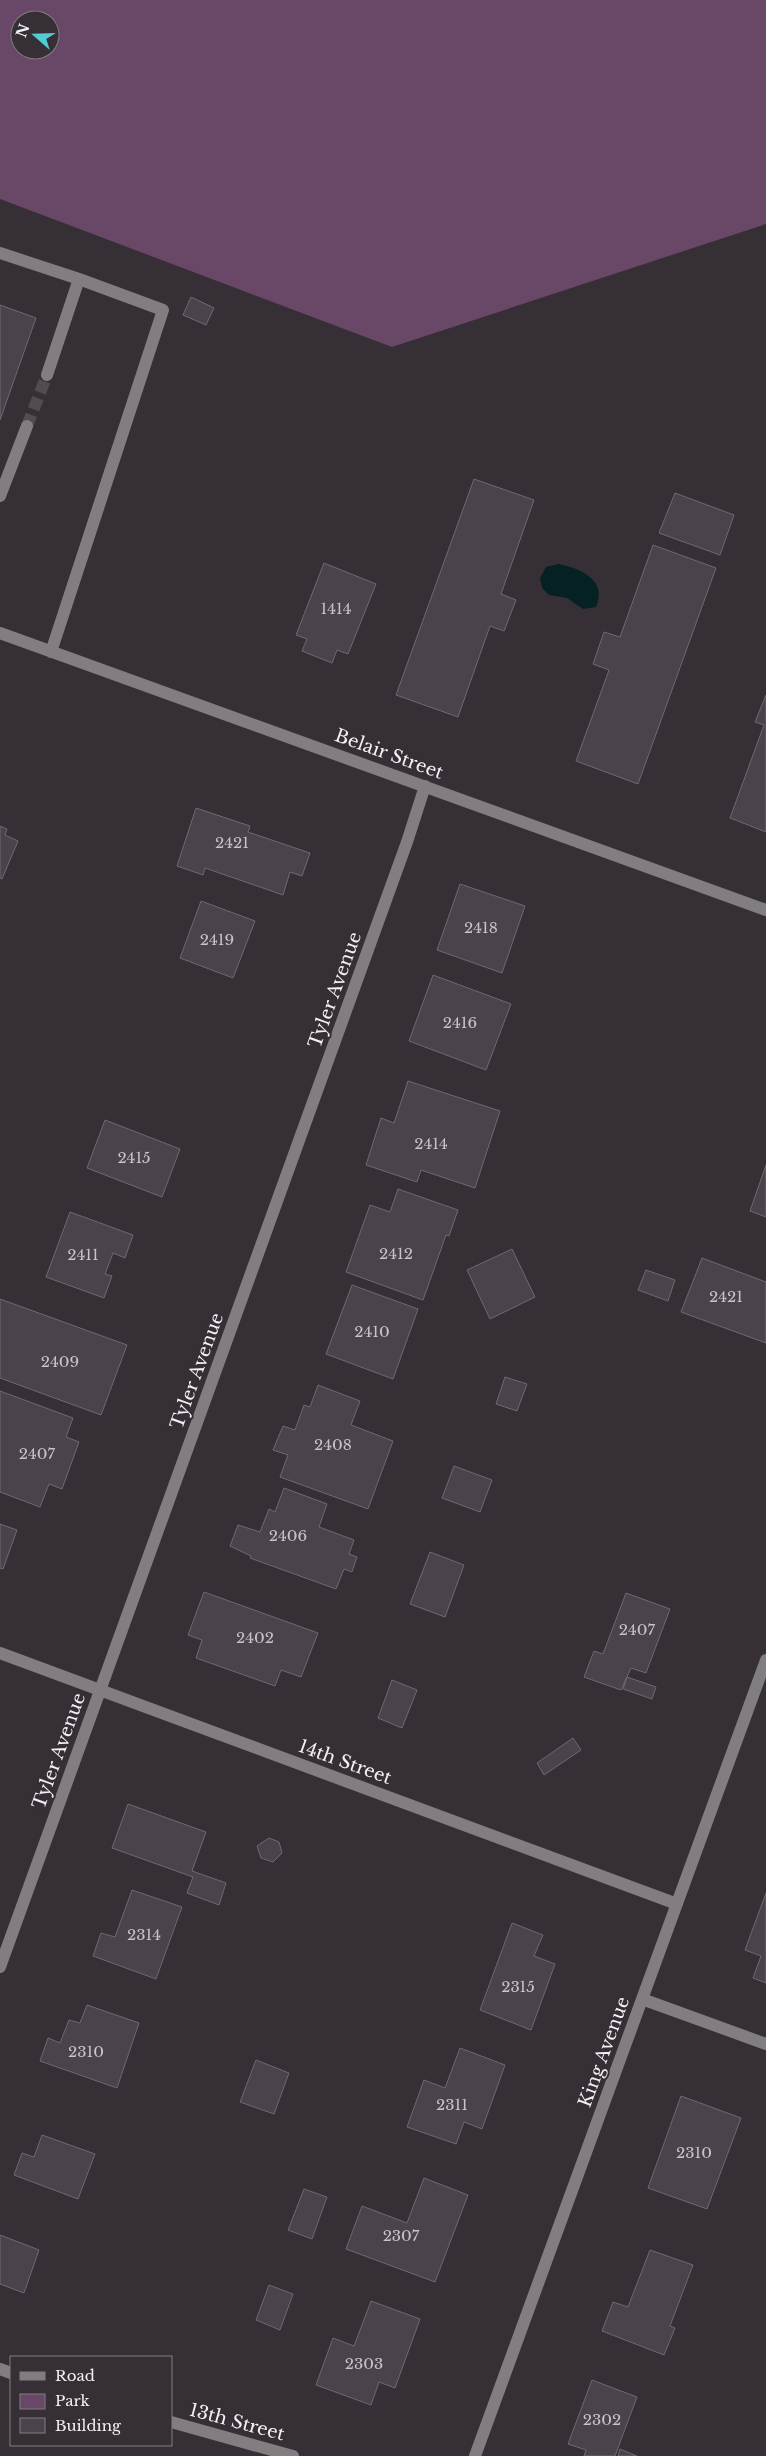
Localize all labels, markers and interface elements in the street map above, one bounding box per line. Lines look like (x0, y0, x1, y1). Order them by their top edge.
north arrow (10, 10, 60, 60)
text: N (12, 21, 33, 40)
house number: 1414 (321, 599, 351, 618)
street label: Belair Street (332, 724, 446, 784)
house number: 2421 (215, 833, 249, 852)
house number: 2418 (464, 918, 498, 937)
street label: Tyler Avenue (304, 929, 366, 1051)
house number: 2419 (200, 930, 234, 949)
house number: 2416 (443, 1013, 477, 1032)
house number: 2414 (414, 1134, 448, 1153)
house number: 2415 (117, 1148, 151, 1167)
house number: 2412 (379, 1244, 413, 1263)
house number: 2411 (67, 1245, 99, 1264)
house number: 2421 (709, 1287, 743, 1306)
street label: Tyler Avenue (166, 1310, 228, 1432)
house number: 2410 (354, 1322, 390, 1341)
house number: 2409 (41, 1352, 79, 1371)
house number: 2408 (314, 1435, 352, 1454)
house number: 2407 (19, 1444, 56, 1463)
house number: 2406 (269, 1526, 307, 1545)
house number: 2407 (619, 1620, 656, 1639)
house number: 2402 (236, 1628, 274, 1647)
street label: Tyler Avenue (28, 1690, 90, 1812)
street label: 14th Street (296, 1735, 395, 1789)
house number: 2314 (127, 1925, 161, 1944)
house number: 2315 (501, 1977, 535, 1996)
street label: King Avenue (574, 1994, 634, 2110)
house number: 2310 (68, 2042, 104, 2061)
house number: 2311 (436, 2095, 468, 2114)
house number: 2310 (676, 2143, 712, 2162)
house number: 2307 (383, 2226, 420, 2245)
house number: 2303 (345, 2354, 383, 2373)
legend (10, 2356, 172, 2446)
text: Road (55, 2366, 95, 2385)
text: Park (55, 2391, 91, 2410)
street label: 13th Street (187, 2399, 287, 2445)
house number: 2302 (583, 2410, 621, 2429)
text: Building (55, 2416, 122, 2435)

